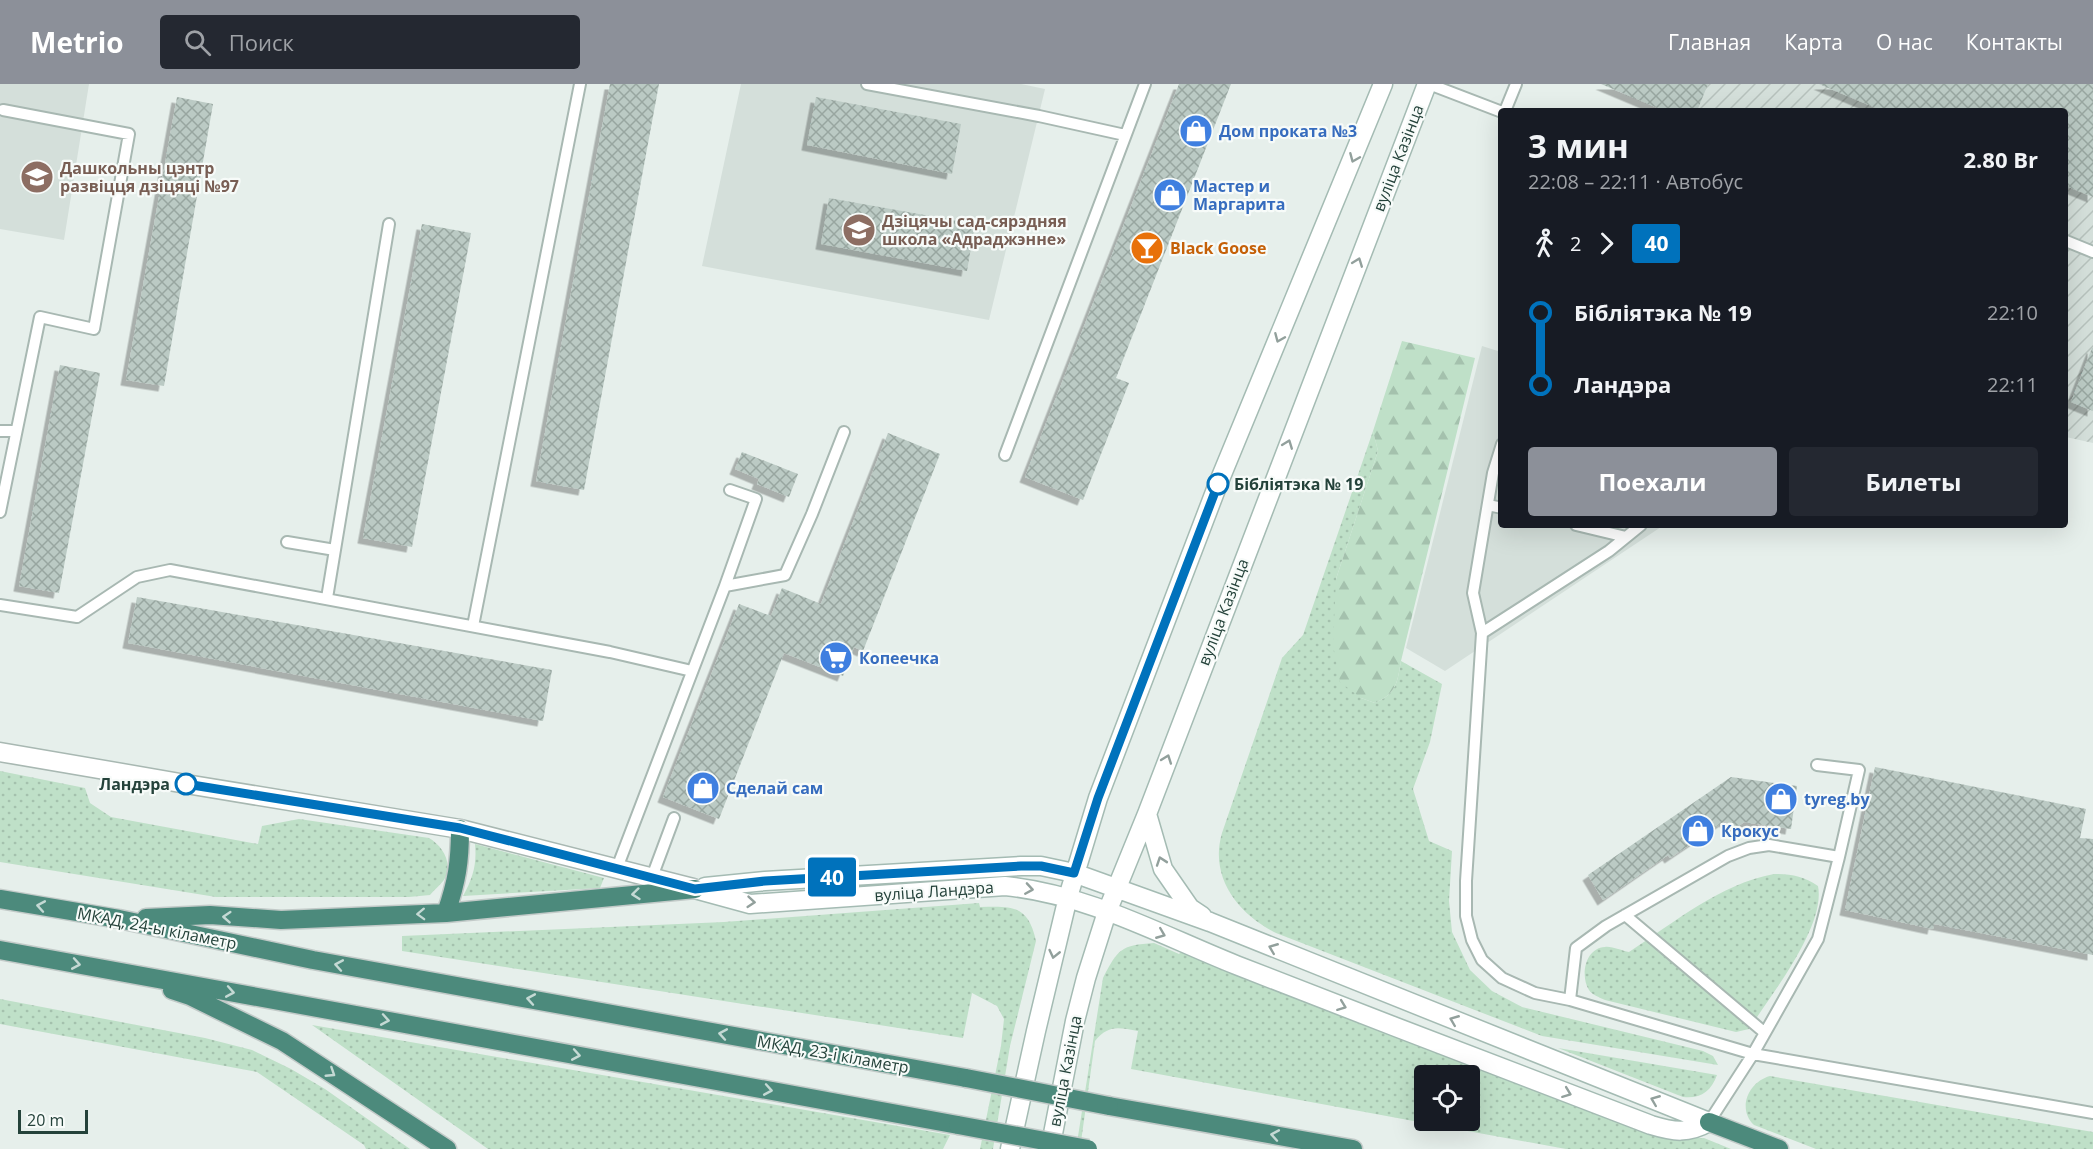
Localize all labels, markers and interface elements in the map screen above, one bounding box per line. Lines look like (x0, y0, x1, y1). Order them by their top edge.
search box (160, 15, 580, 69)
text: Metrio (30, 23, 124, 61)
icon: search (181, 26, 214, 59)
text: Поиск (229, 27, 294, 57)
text: Главная (1668, 28, 1751, 56)
text: Карта (1784, 28, 1843, 56)
text: О нас (1876, 28, 1933, 56)
text: Контакты (1966, 28, 2063, 56)
street label: вуліца Казінца (1367, 101, 1429, 215)
shop icon: Дом проката №3 (1178, 113, 1214, 149)
place label: Дом проката №3 (1219, 120, 1357, 142)
text: 3 мин (1528, 123, 1629, 168)
text: 2.80 Br (1964, 144, 2038, 174)
one-way arrow (1349, 151, 1361, 162)
place label: Дашкольны цэнтр развіцця дзіцяці №97 (60, 157, 239, 197)
school or university icon: Дашкольны цэнтр развіцця дзіцяці №97 (19, 159, 55, 195)
text: 22:08 – 22:11 · Автобус (1528, 168, 1743, 195)
place label: Мастер и Маргарита (1193, 175, 1285, 215)
shop icon: Мастер и Маргарита (1152, 177, 1188, 213)
place label: Дзіцячы сад-сярэдняя школа «Адраджэнне» (882, 210, 1067, 250)
school or university icon: Дзіцячы сад-сярэдняя школа «Адраджэнне» (841, 212, 877, 248)
icon: walk (1528, 227, 1561, 260)
icon: forward (1590, 227, 1623, 260)
text: 40 (1644, 229, 1668, 257)
bar icon: Black Goose (1129, 230, 1165, 266)
text: 2 (1570, 230, 1581, 257)
place label: Black Goose (1170, 237, 1266, 259)
one-way arrow (1351, 257, 1363, 268)
text: Бібліятэка № 19 (1574, 297, 1752, 327)
text: 22:10 (1987, 299, 2038, 326)
one-way arrow (1274, 332, 1286, 343)
text: Ландэра (1574, 369, 1671, 399)
text: 22:11 (1987, 371, 2038, 398)
one-way arrow (1281, 439, 1293, 450)
button: Поехали (1528, 447, 1777, 516)
button: Билеты (1789, 447, 2038, 516)
marker: Бібліятэка № 19 (1207, 473, 1229, 495)
place label: Бібліятэка № 19 (1234, 473, 1363, 495)
street label: вуліца Казінца (1192, 555, 1254, 669)
supermarket icon: Копеечка (818, 640, 854, 676)
place label: Копеечка (859, 647, 939, 669)
one-way arrow (1160, 754, 1173, 765)
shop icon: Сделай сам (685, 770, 721, 806)
place label: Ландэра (99, 773, 170, 795)
marker: Ландэра (175, 773, 197, 795)
place label: Сделай сам (726, 777, 823, 799)
shop icon: tyreg.by (1763, 781, 1799, 817)
place label: tyreg.by (1804, 788, 1870, 810)
shop icon: Крокус (1680, 813, 1716, 849)
place label: Крокус (1721, 820, 1779, 842)
one-way arrow (1156, 856, 1169, 867)
line badge: 40 (805, 858, 859, 896)
text: 40 (820, 863, 844, 891)
street label: вуліца Ландэра (874, 876, 994, 906)
one-way arrow (1024, 882, 1034, 895)
one-way arrow (632, 887, 641, 900)
one-way arrow (747, 895, 756, 908)
one-way arrow (36, 900, 46, 912)
street label: МКАД, 24-ы кіламетр (75, 902, 239, 954)
one-way arrow (417, 908, 426, 921)
one-way arrow (222, 910, 231, 923)
one-way arrow (1155, 927, 1166, 939)
one-way arrow (1269, 942, 1279, 955)
one-way arrow (1048, 949, 1061, 959)
one-way arrow (70, 957, 80, 970)
one-way arrow (334, 959, 344, 971)
one-way arrow (225, 985, 235, 998)
one-way arrow (526, 993, 536, 1006)
one-way arrow (1336, 999, 1347, 1011)
one-way arrow (379, 1013, 389, 1026)
street label: вуліца Казінца (1043, 1013, 1087, 1129)
one-way arrow (1450, 1015, 1461, 1027)
one-way arrow (718, 1028, 728, 1041)
street label: МКАД, 23-і кіламетр (755, 1030, 911, 1078)
one-way arrow (571, 1048, 581, 1061)
map controls (1414, 1065, 1480, 1131)
button: locate (1414, 1065, 1480, 1131)
one-way arrow (325, 1066, 336, 1077)
one-way arrow (763, 1083, 773, 1096)
one-way arrow (1561, 1086, 1572, 1098)
one-way arrow (1650, 1095, 1661, 1107)
scale bar (18, 1107, 88, 1134)
text: 20 m (27, 1109, 64, 1131)
one-way arrow (1271, 1130, 1280, 1142)

